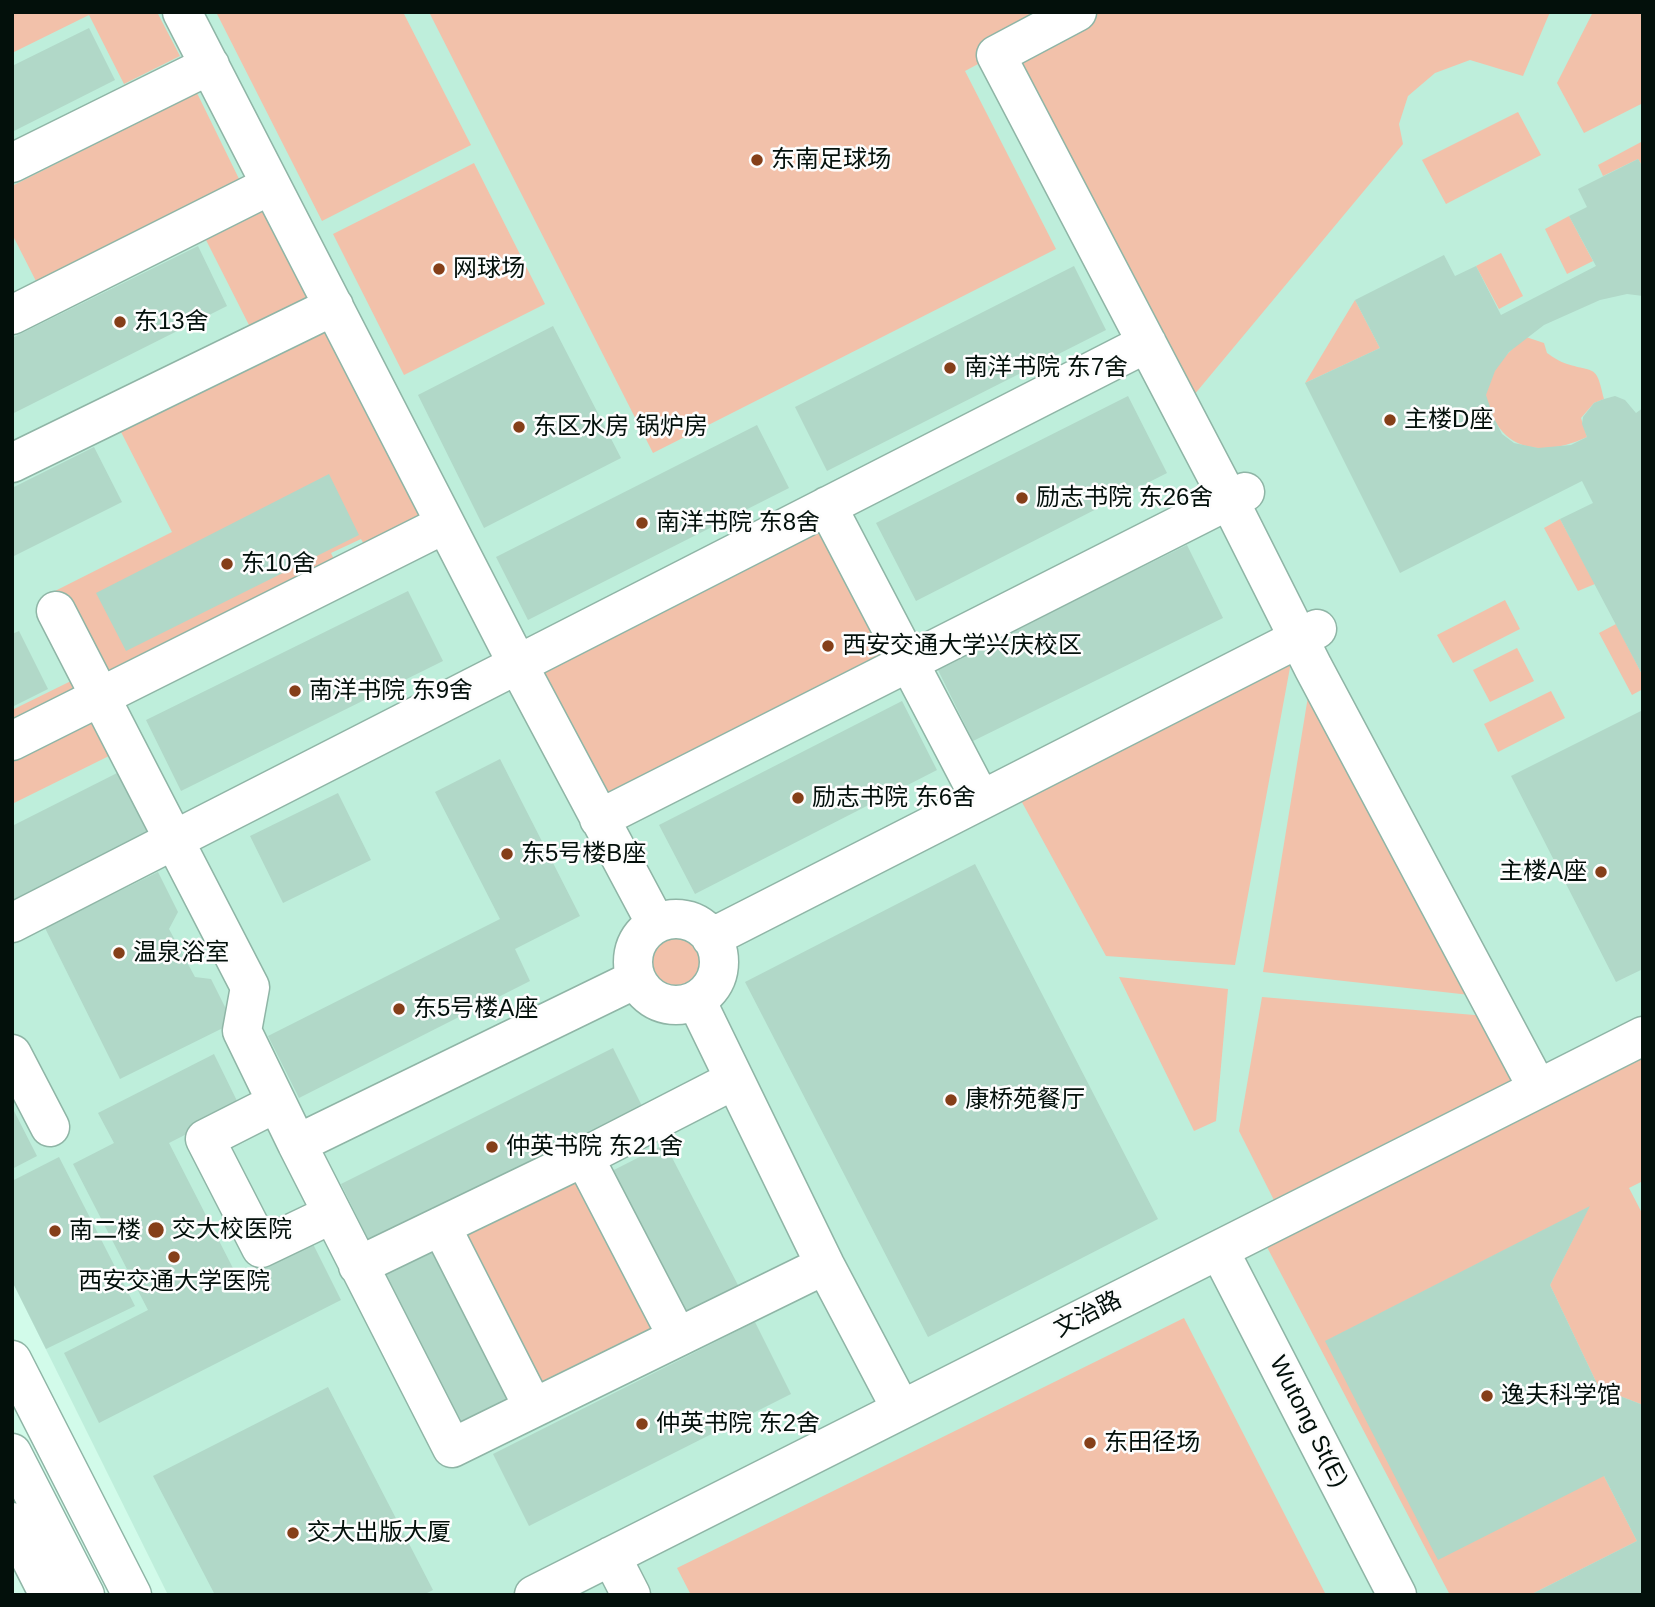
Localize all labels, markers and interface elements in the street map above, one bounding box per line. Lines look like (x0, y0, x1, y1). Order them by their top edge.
place label: 东南足球场 (771, 146, 891, 174)
marker: 东南足球场 (749, 152, 765, 168)
place label: 网球场 (453, 255, 525, 283)
marker: 网球场 (431, 261, 447, 277)
place label: 东13舍 (134, 308, 209, 336)
marker: 东13舍 (112, 314, 128, 330)
place label: 南洋书院 东7舍 (964, 354, 1128, 382)
marker: 南洋书院 东7舍 (942, 360, 958, 376)
place label: 主楼D座 (1404, 406, 1493, 434)
marker: 主楼D座 (1382, 412, 1398, 428)
place label: 东区水房 锅炉房 (533, 413, 708, 441)
marker: 东区水房 锅炉房 (511, 419, 527, 435)
place label: 励志书院 东26舍 (1036, 484, 1213, 512)
marker: 励志书院 东26舍 (1014, 490, 1030, 506)
place label: 南洋书院 东8舍 (656, 509, 820, 537)
marker: 南洋书院 东8舍 (634, 515, 650, 531)
place label: 东10舍 (241, 550, 316, 578)
marker: 东10舍 (219, 556, 235, 572)
place label: 西安交通大学兴庆校区 (842, 632, 1082, 660)
marker: 西安交通大学兴庆校区 (820, 638, 836, 654)
place label: 南洋书院 东9舍 (309, 677, 473, 705)
marker: 南洋书院 东9舍 (287, 683, 303, 699)
place label: 励志书院 东6舍 (812, 784, 976, 812)
marker: 励志书院 东6舍 (790, 790, 806, 806)
place label: 东5号楼B座 (521, 840, 646, 868)
marker: 东5号楼B座 (499, 846, 515, 862)
place label: 主楼A座 (1499, 858, 1587, 886)
marker: 主楼A座 (1593, 864, 1609, 880)
place label: 温泉浴室 (133, 939, 229, 967)
marker: 温泉浴室 (111, 945, 127, 961)
place label: 东5号楼A座 (413, 995, 538, 1023)
marker: 东5号楼A座 (391, 1001, 407, 1017)
place label: 康桥苑餐厅 (965, 1086, 1085, 1114)
marker: 康桥苑餐厅 (943, 1092, 959, 1108)
place label: 仲英书院 东21舍 (506, 1133, 683, 1161)
marker: 仲英书院 东21舍 (484, 1139, 500, 1155)
place label: 交大校医院 (172, 1216, 292, 1244)
place label: 南二楼 (69, 1217, 141, 1245)
marker: 交大校医院 (146, 1220, 166, 1240)
marker: 南二楼 (47, 1223, 63, 1239)
marker: 西安交通大学医院 (166, 1249, 182, 1265)
place label: 西安交通大学医院 (78, 1268, 270, 1296)
street label: 文治路 (1049, 1286, 1127, 1344)
street label: Wutong St(E) (1263, 1351, 1353, 1493)
place label: 逸夫科学馆 (1501, 1382, 1621, 1410)
marker: 逸夫科学馆 (1479, 1388, 1495, 1404)
place label: 仲英书院 东2舍 (656, 1410, 820, 1438)
marker: 仲英书院 东2舍 (634, 1416, 650, 1432)
place label: 东田径场 (1104, 1429, 1200, 1457)
marker: 东田径场 (1082, 1435, 1098, 1451)
place label: 交大出版大厦 (307, 1519, 451, 1547)
marker: 交大出版大厦 (285, 1525, 301, 1541)

